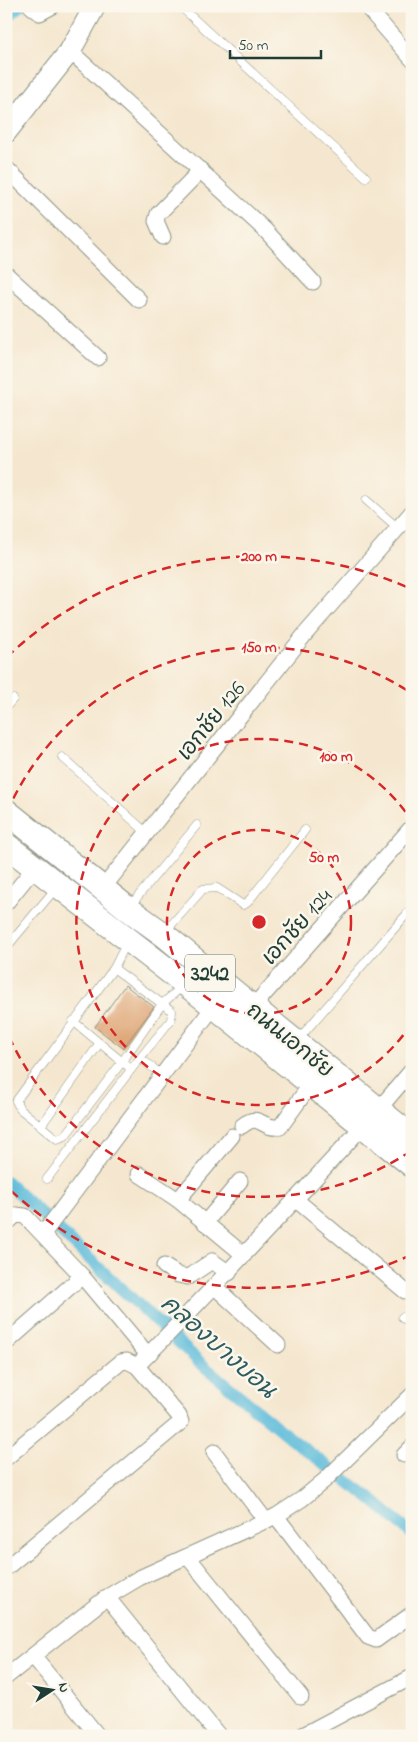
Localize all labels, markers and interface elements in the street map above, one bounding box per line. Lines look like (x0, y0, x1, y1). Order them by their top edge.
scale bar (230, 28, 322, 60)
text: 50 m (238, 35, 269, 57)
text: 200 m (240, 546, 277, 568)
text: 150 m (241, 637, 277, 659)
street label: เอกชัย 126 (170, 675, 254, 768)
text: 100 m (319, 746, 353, 768)
text: 50 m (309, 847, 340, 869)
street label: เอกชัย 124 (255, 883, 341, 973)
centre of rings (250, 913, 268, 931)
road number: 3242 (185, 954, 235, 991)
street label: ถนนเอกชัย (238, 996, 340, 1087)
water label: คลองบางบอน (152, 1288, 284, 1409)
north arrow (28, 1664, 78, 1714)
text: N (52, 1681, 75, 1694)

